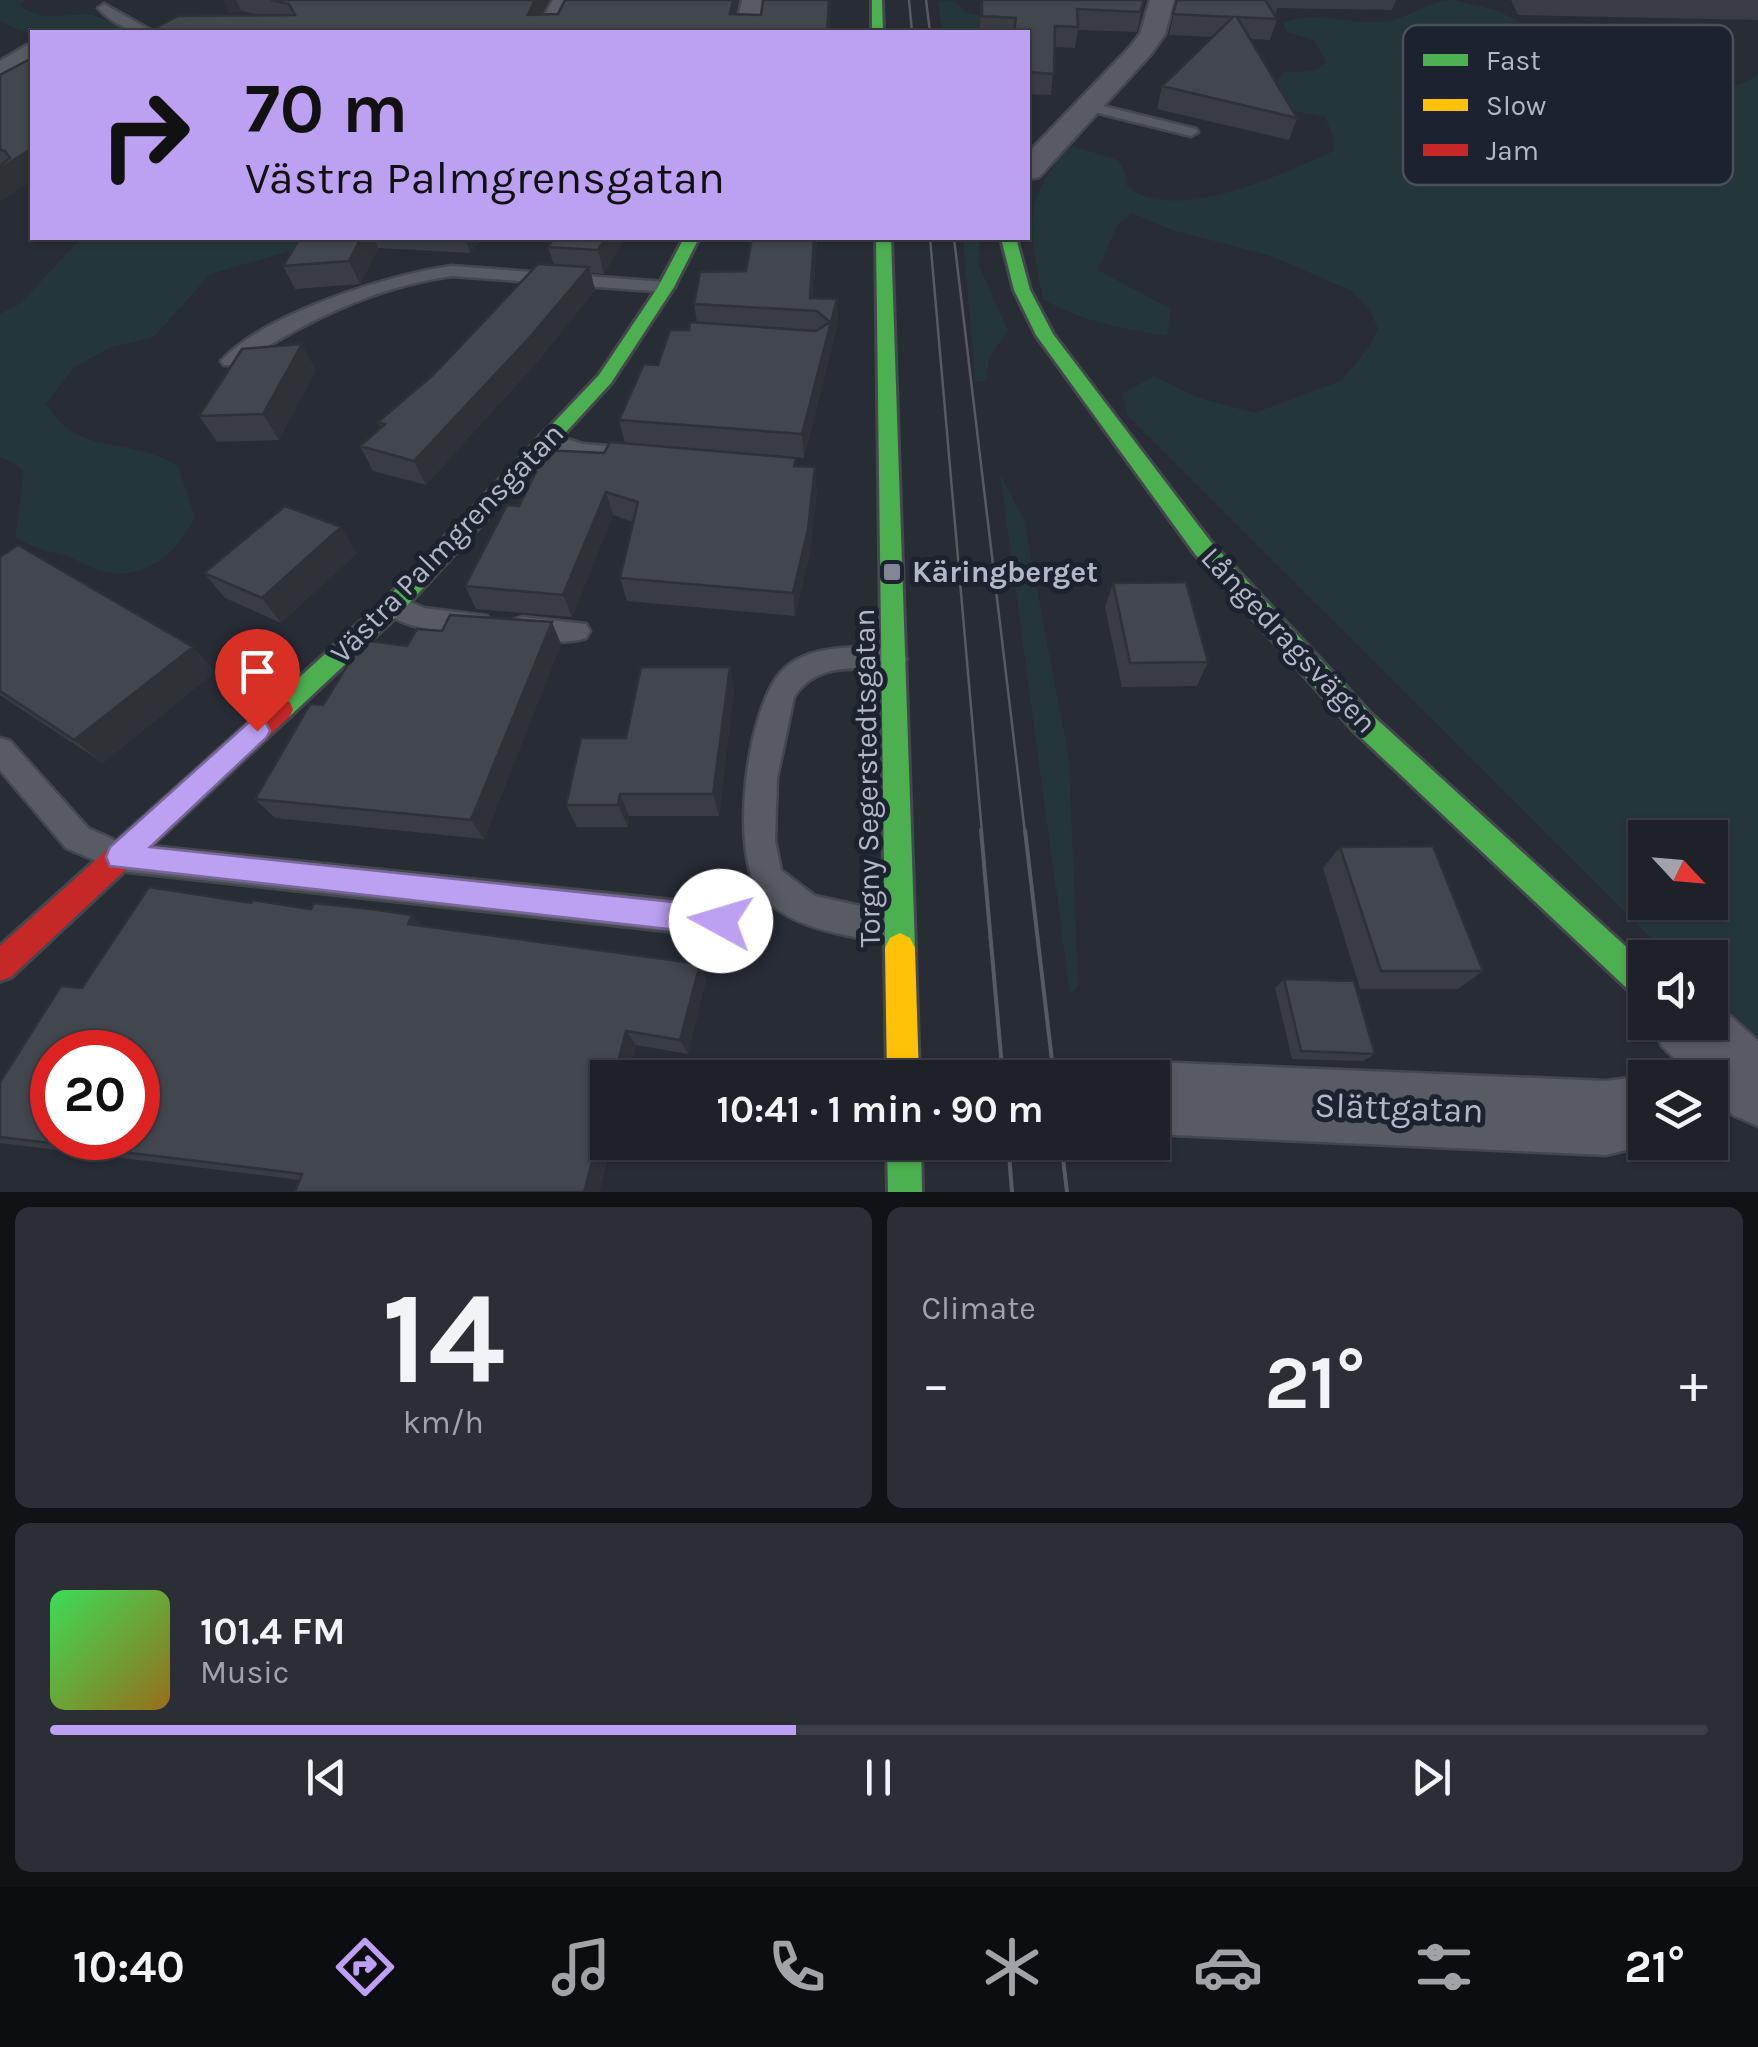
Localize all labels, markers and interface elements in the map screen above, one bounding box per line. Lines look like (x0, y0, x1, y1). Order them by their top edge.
legend (1403, 25, 1733, 185)
text: Fast (1486, 44, 1541, 77)
text: 70 m (245, 68, 408, 150)
icon: right (80, 70, 210, 200)
text: Slow (1486, 89, 1546, 122)
text: Jam (1486, 134, 1539, 167)
text: Västra Palmgrensgatan (245, 152, 725, 204)
street label: Västra Palmgrensgatan (323, 415, 571, 671)
street label: Långedragsvägen (1194, 540, 1384, 740)
place label: Käringberget (912, 554, 1098, 590)
marker: Käringberget (881, 561, 903, 583)
street label: Torgny Segerstedtsgatan (846, 608, 888, 948)
pin (215, 629, 300, 732)
icon: arrive (230, 644, 285, 699)
north arrow (1628, 820, 1728, 920)
map controls (1628, 820, 1728, 1160)
position arrow (669, 869, 773, 973)
button: sound (1628, 940, 1728, 1040)
speed limit sign: 20 (30, 1030, 160, 1160)
button: layers (1628, 1060, 1728, 1160)
street label: Slättgatan (1314, 1085, 1484, 1131)
text: 10:41 · 1 min · 90 m (716, 1087, 1044, 1132)
text: 14 (381, 1263, 505, 1415)
text: Climate (922, 1290, 1036, 1327)
text: 21° (1264, 1339, 1365, 1427)
text: − (922, 1352, 950, 1416)
text: + (1679, 1352, 1708, 1416)
text: km/h (403, 1404, 484, 1441)
text: 101.4 FM (200, 1609, 346, 1654)
text: Music (200, 1654, 289, 1691)
icon: previous (299, 1750, 354, 1805)
icon: pause (851, 1750, 906, 1805)
icon: next (1404, 1750, 1459, 1805)
icon: directions (330, 1932, 400, 2002)
icon: music (546, 1932, 616, 2002)
icon: phone (762, 1932, 832, 2002)
icon: climate (977, 1932, 1047, 2002)
icon: car (1193, 1932, 1263, 2002)
icon: filters (1409, 1932, 1479, 2002)
text: 10:40 (73, 1941, 185, 1993)
text: 21° (1624, 1941, 1685, 1993)

